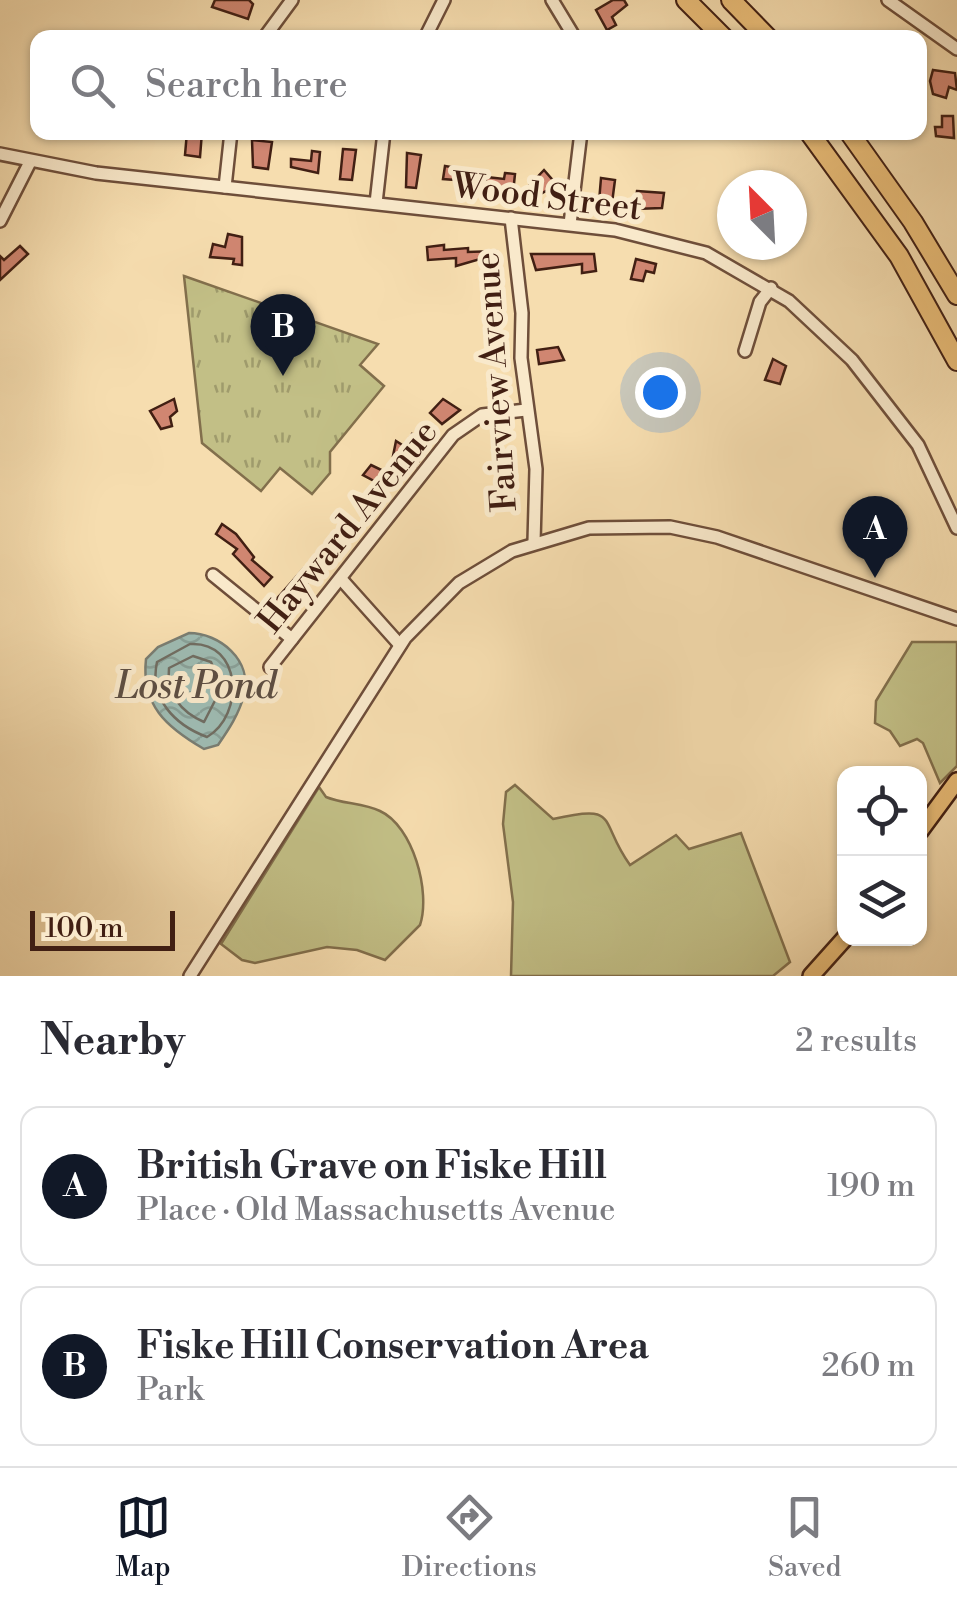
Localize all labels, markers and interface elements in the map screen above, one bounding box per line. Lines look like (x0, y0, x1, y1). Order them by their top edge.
search box (30, 30, 927, 140)
icon: search (65, 58, 120, 113)
text: Search here (145, 62, 348, 109)
street label: Wood Street (448, 164, 644, 230)
north arrow (717, 170, 807, 260)
street label: Fairview Avenue (466, 251, 527, 513)
pin: B (250, 294, 316, 376)
your location (635, 367, 686, 418)
street label: Hayward Avenue (249, 412, 447, 642)
pin: A (842, 496, 908, 578)
water label: Lost Pond (114, 663, 278, 710)
map controls (837, 766, 927, 946)
button: locate (837, 766, 927, 856)
button: layers (837, 856, 927, 946)
scale bar (30, 906, 175, 950)
text: 100 m (45, 911, 124, 946)
text: Nearby (40, 1015, 185, 1068)
text: 2 results (795, 1021, 917, 1061)
text: British Grave on Fiske Hill (137, 1143, 607, 1190)
text: A (63, 1166, 86, 1206)
text: 190 m (827, 1166, 915, 1206)
text: Place · Old Massachusetts Avenue (137, 1190, 615, 1230)
text: Fiske Hill Conservation Area (137, 1323, 649, 1370)
text: B (62, 1346, 87, 1386)
text: 260 m (822, 1346, 915, 1386)
text: Park (137, 1370, 204, 1410)
tab: Map (116, 1490, 171, 1585)
tab: Directions (402, 1490, 537, 1585)
tab: Saved (768, 1490, 841, 1585)

